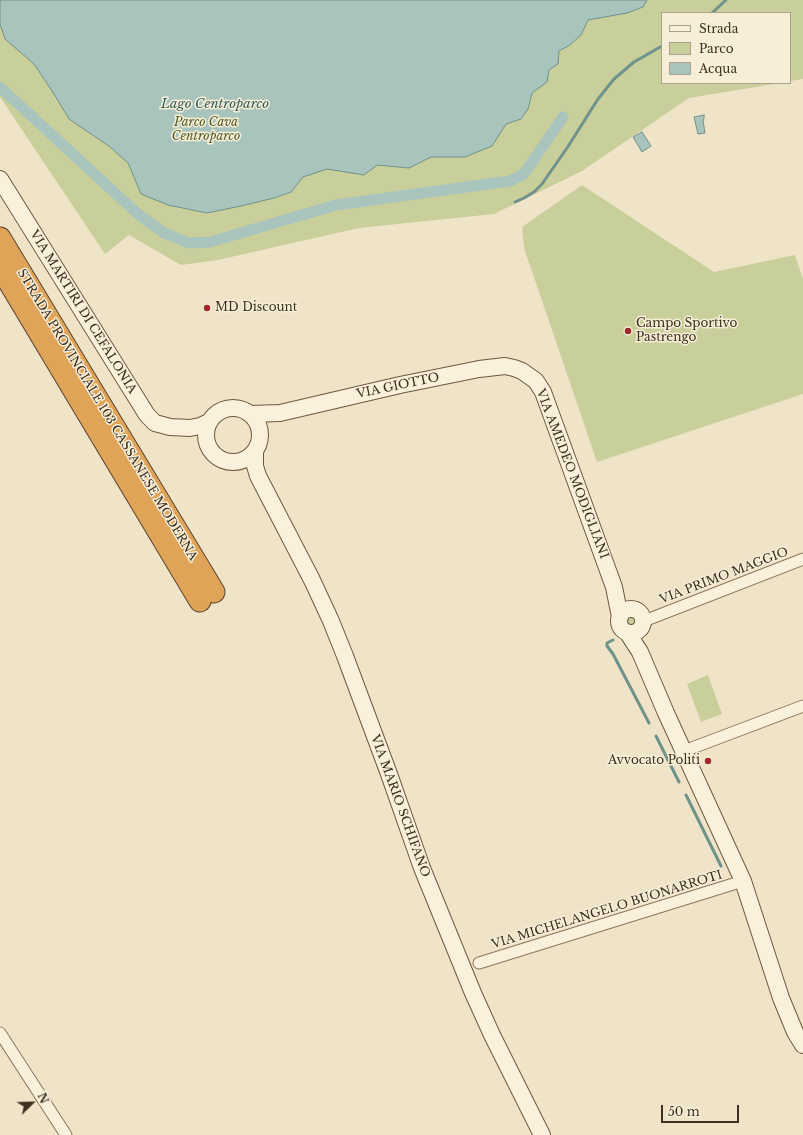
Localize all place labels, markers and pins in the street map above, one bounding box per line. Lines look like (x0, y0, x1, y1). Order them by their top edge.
place label: MD Discount (215, 301, 297, 315)
marker: MD Discount (202, 303, 212, 313)
place label: Campo Sportivo Pastrengo (636, 317, 737, 345)
marker: Campo Sportivo Pastrengo (623, 326, 633, 336)
place label: Avvocato Politi (608, 754, 700, 768)
marker: Avvocato Politi (703, 756, 713, 766)

